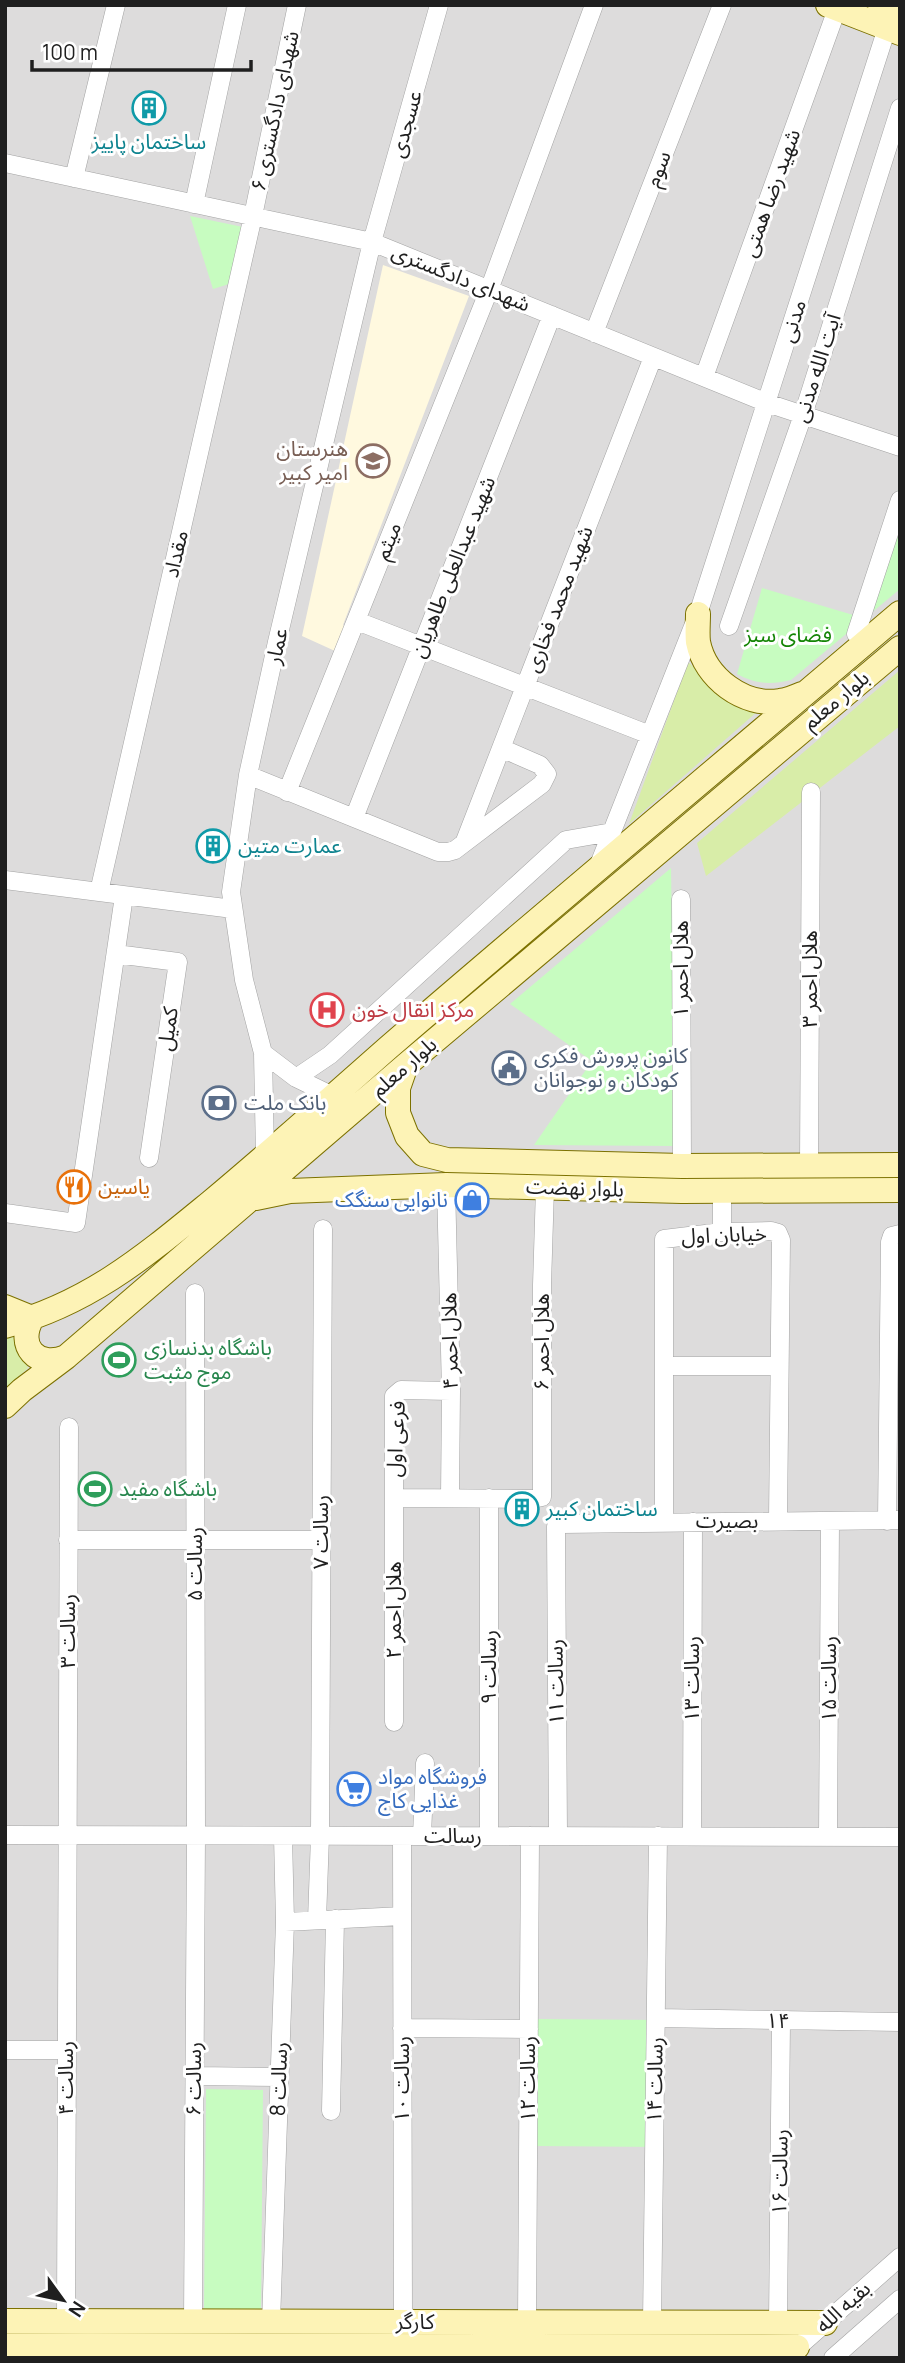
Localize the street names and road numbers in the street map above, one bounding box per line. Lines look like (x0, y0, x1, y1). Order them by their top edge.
street label: شهدای دادگستری ۶ (243, 28, 305, 194)
street label: عسجدی (382, 87, 428, 161)
street label: شهید رضا همتی (734, 125, 806, 260)
street label: سوم (637, 147, 679, 192)
street label: شهدای دادگستری (388, 237, 535, 318)
street label: مدنی (772, 296, 812, 346)
street label: آیت الله مدنی (785, 309, 847, 426)
street label: شهید عبدالعلی طاهریان (403, 472, 501, 662)
street label: میثم (367, 518, 409, 564)
street label: شهید محمد فخاری (517, 521, 599, 676)
street label: مقداد (156, 527, 194, 580)
street label: عمار (258, 625, 294, 668)
street label: بلوار معلم (796, 663, 876, 737)
street label: هلال احمر ۱ (666, 920, 694, 1018)
street label: هلال احمر ۳ (795, 930, 823, 1028)
street label: کمیل (150, 1005, 184, 1053)
street label: بلوار معلم (364, 1030, 444, 1104)
street label: بلوار نهضت (526, 1171, 624, 1203)
street label: خیابان اول (681, 1219, 767, 1249)
street label: هلال احمر ۴ (434, 1292, 464, 1390)
street label: هلال احمر ۶ (527, 1293, 555, 1391)
street label: فرعی اول (379, 1400, 411, 1478)
street label: رسالت ۷ (306, 1495, 334, 1569)
street label: بصیرت (696, 1506, 758, 1534)
street label: رسالت ۵ (180, 1527, 208, 1601)
street label: هلال احمر ۲ (379, 1561, 407, 1659)
street label: رسالت ۳ (53, 1594, 81, 1668)
street label: رسالت ۹ (474, 1630, 502, 1704)
street label: رسالت ۱۳ (677, 1636, 705, 1722)
street label: رسالت ۱۵ (814, 1636, 842, 1722)
street label: رسالت ۱۱ (540, 1639, 570, 1725)
street label: رسالت (424, 1821, 482, 1849)
street label: ۱۴ (766, 2006, 790, 2034)
street label: رسالت ۱۰ (387, 2036, 415, 2122)
street label: رسالت ۱۲ (513, 2036, 541, 2122)
street label: رسالت ۱۴ (639, 2037, 669, 2123)
street label: رسالت ۴ (51, 2041, 79, 2115)
street label: رسالت 8 (263, 2041, 293, 2117)
street label: رسالت ۶ (179, 2042, 207, 2116)
street label: رسالت ۱۶ (764, 2129, 794, 2215)
street label: بقیه الله (809, 2274, 876, 2338)
street label: کارگر (395, 2307, 435, 2335)

